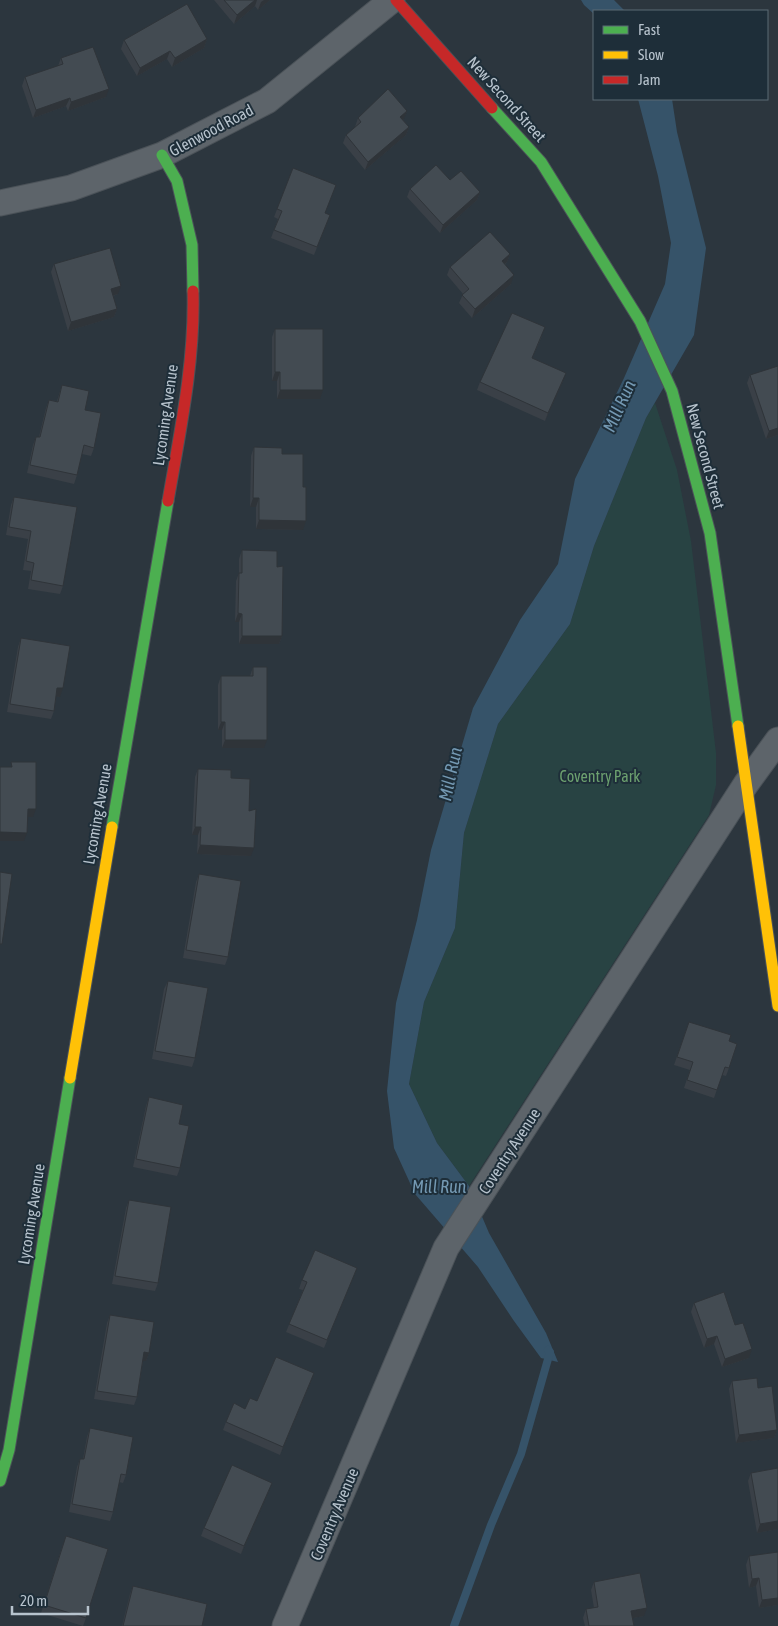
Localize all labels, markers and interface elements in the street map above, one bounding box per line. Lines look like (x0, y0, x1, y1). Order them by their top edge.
legend (593, 10, 768, 100)
text: Fast (638, 21, 660, 38)
text: Slow (638, 46, 664, 63)
street label: New Second Street (464, 53, 550, 146)
text: Jam (638, 71, 661, 88)
street label: Glenwood Road (166, 100, 256, 160)
street label: Lycoming Avenue (149, 363, 182, 467)
water label: Mill Run (598, 377, 640, 435)
street label: New Second Street (683, 401, 729, 511)
water label: Mill Run (434, 745, 466, 803)
street label: Lycoming Avenue (79, 762, 116, 866)
park label: Coventry Park (560, 767, 640, 786)
street label: Coventry Avenue (475, 1105, 544, 1198)
street label: Lycoming Avenue (14, 1162, 49, 1266)
water label: Mill Run (412, 1176, 467, 1197)
street label: Coventry Avenue (306, 1465, 362, 1563)
scale bar (12, 1584, 89, 1616)
text: 20 m (20, 1592, 47, 1609)

